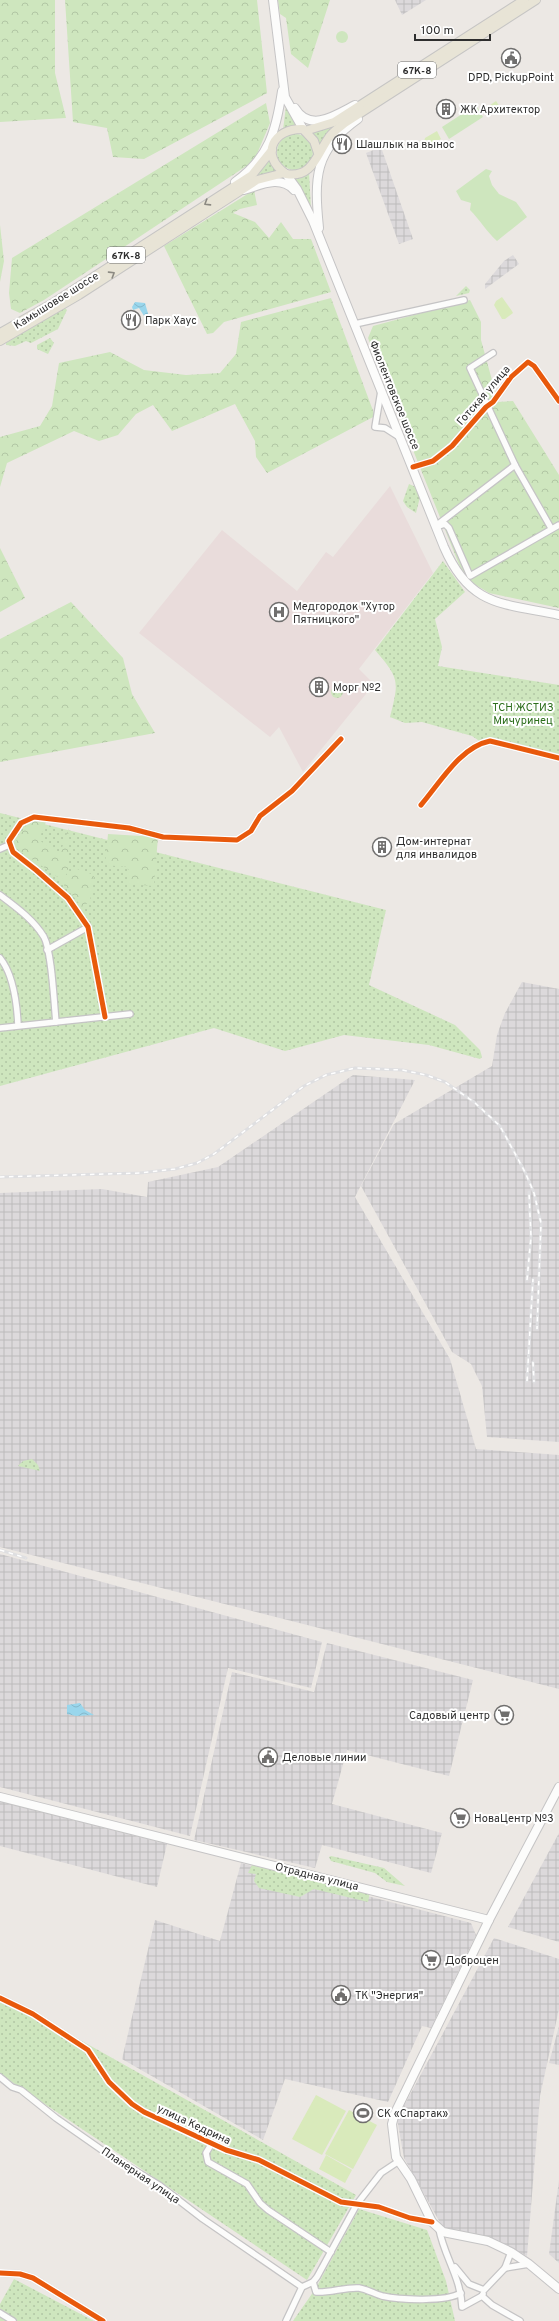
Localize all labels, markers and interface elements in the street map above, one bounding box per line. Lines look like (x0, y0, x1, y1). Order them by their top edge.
scale bar (415, 16, 490, 42)
text: 100 m (421, 23, 454, 39)
public building icon: DPD, PickupPoint (500, 47, 522, 69)
road number: 67К-8 (398, 62, 436, 78)
place label: DPD, PickupPoint (468, 71, 554, 85)
building icon: ЖК Архитектор (435, 98, 457, 120)
place label: ЖК Архитектор (460, 103, 540, 117)
restaurant icon: Шашлык на вынос (331, 133, 353, 155)
place label: Шашлык на вынос (356, 138, 455, 152)
one-way arrow (204, 199, 211, 206)
road number: 67К-8 (107, 247, 145, 263)
street label: Камышовое шоссе (11, 269, 102, 333)
one-way arrow (108, 271, 115, 279)
restaurant icon: Парк Хаус (120, 309, 142, 331)
place label: Парк Хаус (145, 314, 197, 328)
street label: Фиолентовское шоссе (366, 339, 422, 452)
street label: Готская улица (454, 363, 514, 428)
place label: Медгородок "Хутор Пятницкого" (293, 600, 395, 627)
hospital icon: Медгородок "Хутор Пятницкого" (268, 601, 290, 623)
building icon: Морг №2 (308, 676, 330, 698)
place label: Морг №2 (333, 681, 381, 695)
park label: ТСН ЖСТИЗ Мичуринец (492, 701, 554, 728)
place label: Дом-интернат для инвалидов (396, 835, 477, 862)
building icon: Дом-интернат для инвалидов (371, 836, 393, 858)
supermarket icon: Садовый центр (493, 1704, 515, 1726)
place label: Садовый центр (409, 1709, 490, 1723)
public building icon: Деловые линии (257, 1746, 279, 1768)
place label: Деловые линии (282, 1751, 367, 1765)
supermarket icon: НоваЦентр №3 (449, 1807, 471, 1829)
place label: НоваЦентр №3 (474, 1812, 554, 1826)
street label: Отрадная улица (274, 1860, 360, 1894)
supermarket icon: Доброцен (420, 1949, 442, 1971)
place label: Доброцен (445, 1954, 499, 1968)
public building icon: ТК "Энергия" (330, 1984, 352, 2006)
place label: ТК "Энергия" (355, 1989, 423, 2003)
street label: улица Кедрина (154, 2102, 233, 2148)
sports icon: СК «Спартак» (352, 2102, 374, 2124)
place label: СК «Спартак» (377, 2107, 449, 2121)
street label: Планерная улица (98, 2144, 183, 2207)

